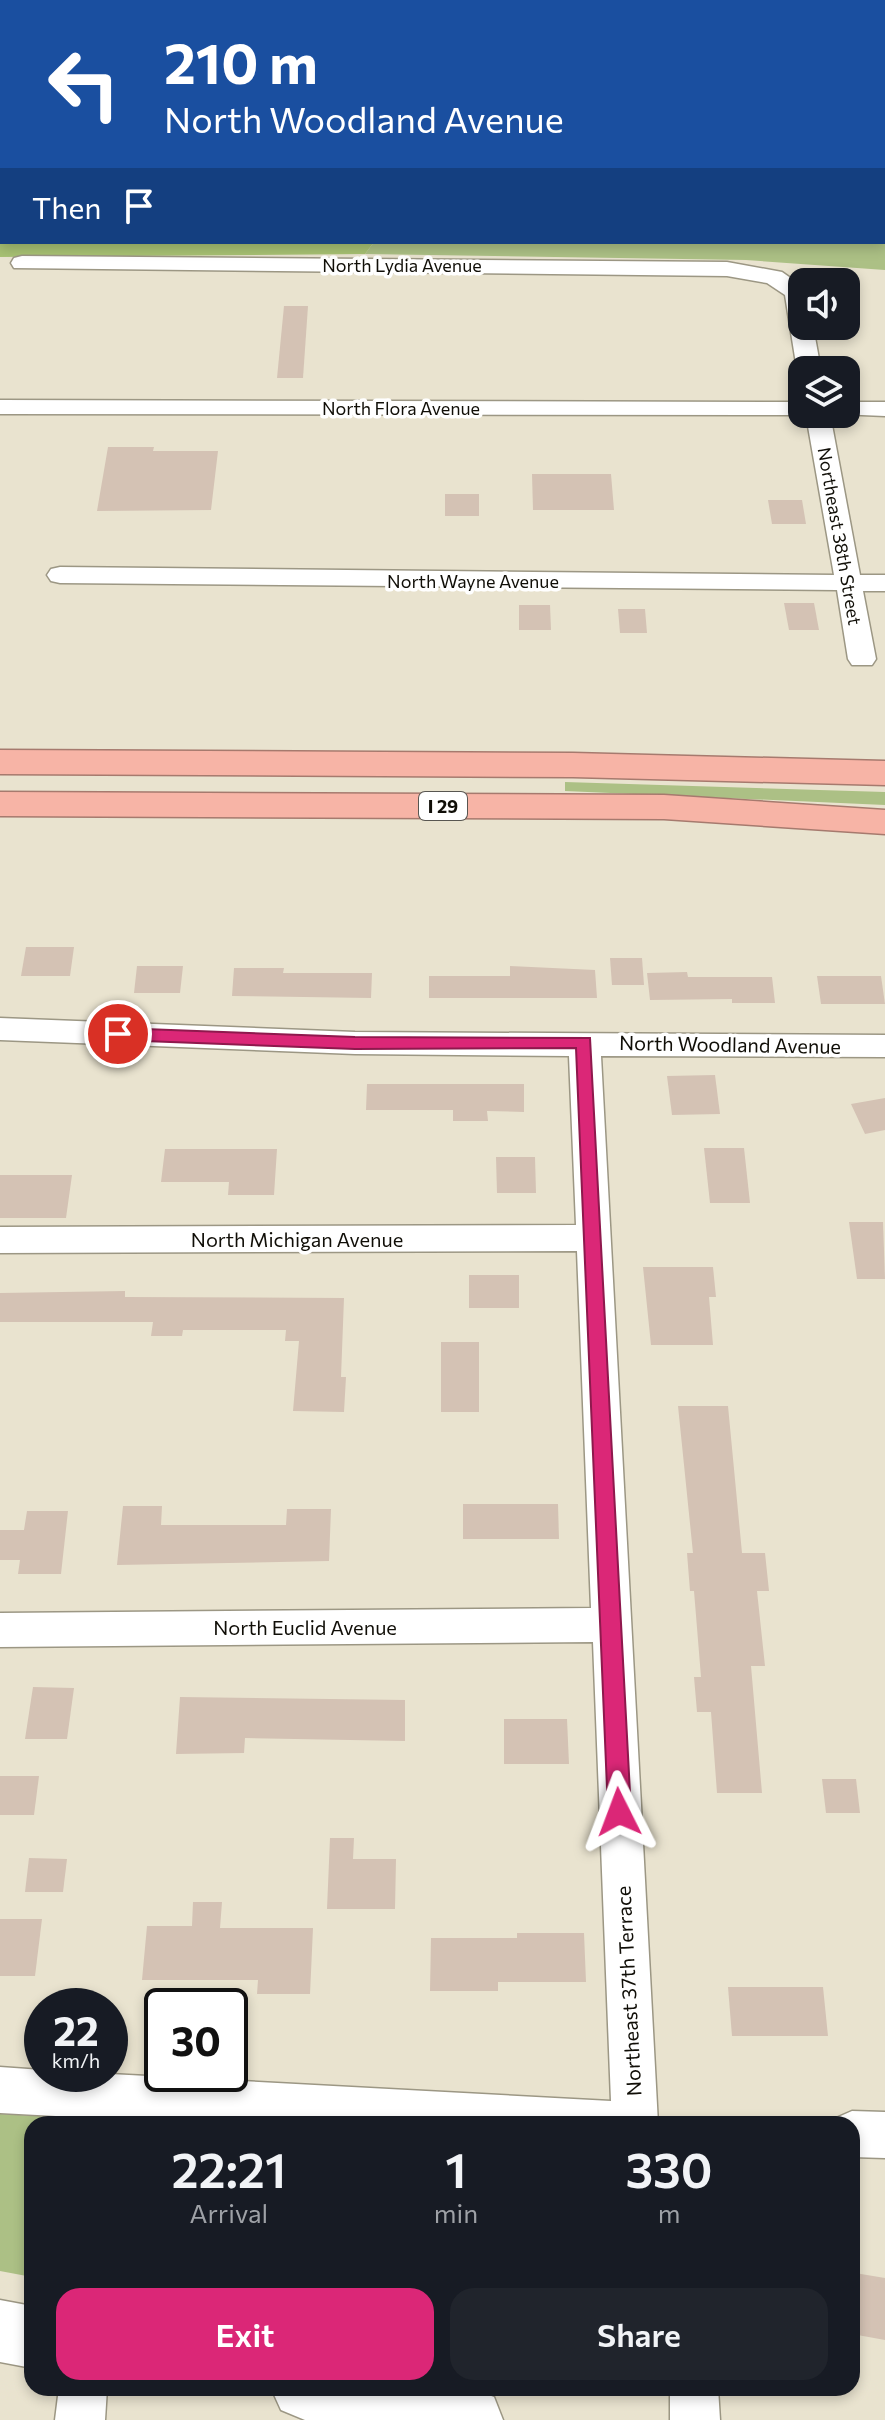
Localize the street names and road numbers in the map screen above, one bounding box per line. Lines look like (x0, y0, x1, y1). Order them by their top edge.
street label: North Lydia Avenue (322, 254, 482, 276)
street label: North Flora Avenue (322, 397, 480, 419)
street label: Northeast 38th Street (814, 445, 866, 627)
street label: North Wayne Avenue (387, 570, 559, 592)
road number: I 29 (419, 792, 467, 820)
street label: North Woodland Avenue (619, 1030, 841, 1058)
street label: North Michigan Avenue (191, 1227, 403, 1251)
street label: North Euclid Avenue (213, 1615, 397, 1639)
street label: Northeast 37th Terrace (611, 1885, 645, 2097)

